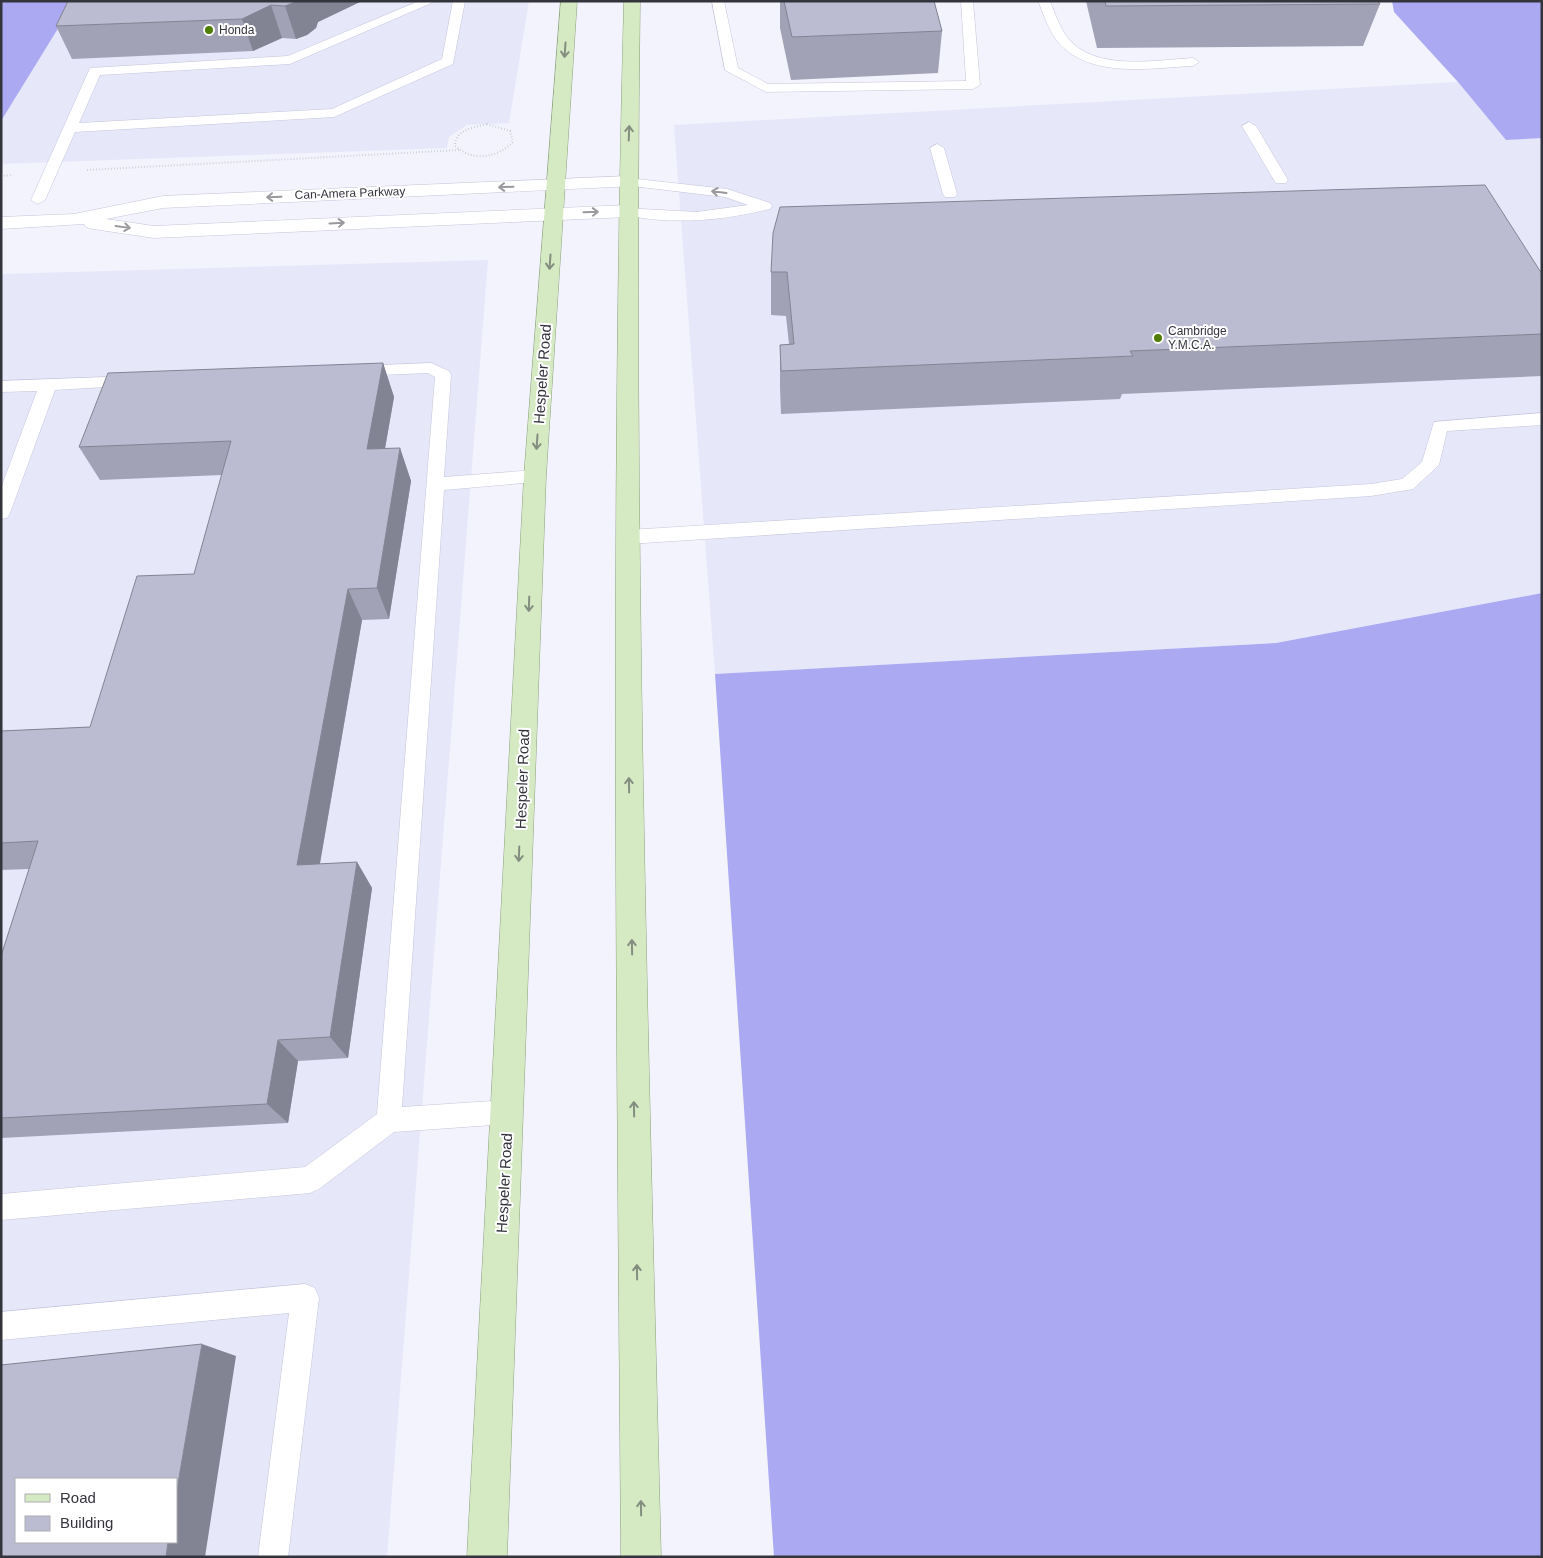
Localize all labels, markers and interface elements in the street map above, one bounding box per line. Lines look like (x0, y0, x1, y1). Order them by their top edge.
place label: Honda (219, 23, 255, 37)
marker: Honda (203, 24, 215, 36)
one-way arrow (560, 42, 569, 58)
one-way arrow (624, 125, 634, 142)
one-way arrow (499, 182, 515, 191)
street label: Can-Amera Parkway (294, 184, 406, 202)
one-way arrow (711, 187, 727, 197)
one-way arrow (266, 192, 282, 201)
one-way arrow (582, 208, 598, 217)
one-way arrow (329, 218, 345, 227)
one-way arrow (114, 222, 130, 232)
one-way arrow (545, 254, 554, 270)
street label: Hespeler Road (530, 323, 554, 425)
place label: Cambridge Y.M.C.A. (1168, 324, 1227, 352)
marker: Cambridge Y.M.C.A. (1152, 332, 1164, 344)
one-way arrow (533, 434, 542, 450)
one-way arrow (525, 596, 534, 612)
street label: Hespeler Road (512, 729, 532, 829)
one-way arrow (624, 777, 634, 793)
one-way arrow (514, 846, 523, 862)
one-way arrow (627, 939, 637, 956)
one-way arrow (630, 1102, 639, 1118)
street label: Hespeler Road (493, 1133, 515, 1233)
one-way arrow (632, 1264, 642, 1280)
legend (15, 1478, 178, 1543)
text: Road (60, 1489, 96, 1506)
one-way arrow (636, 1500, 646, 1516)
text: Building (60, 1514, 113, 1531)

